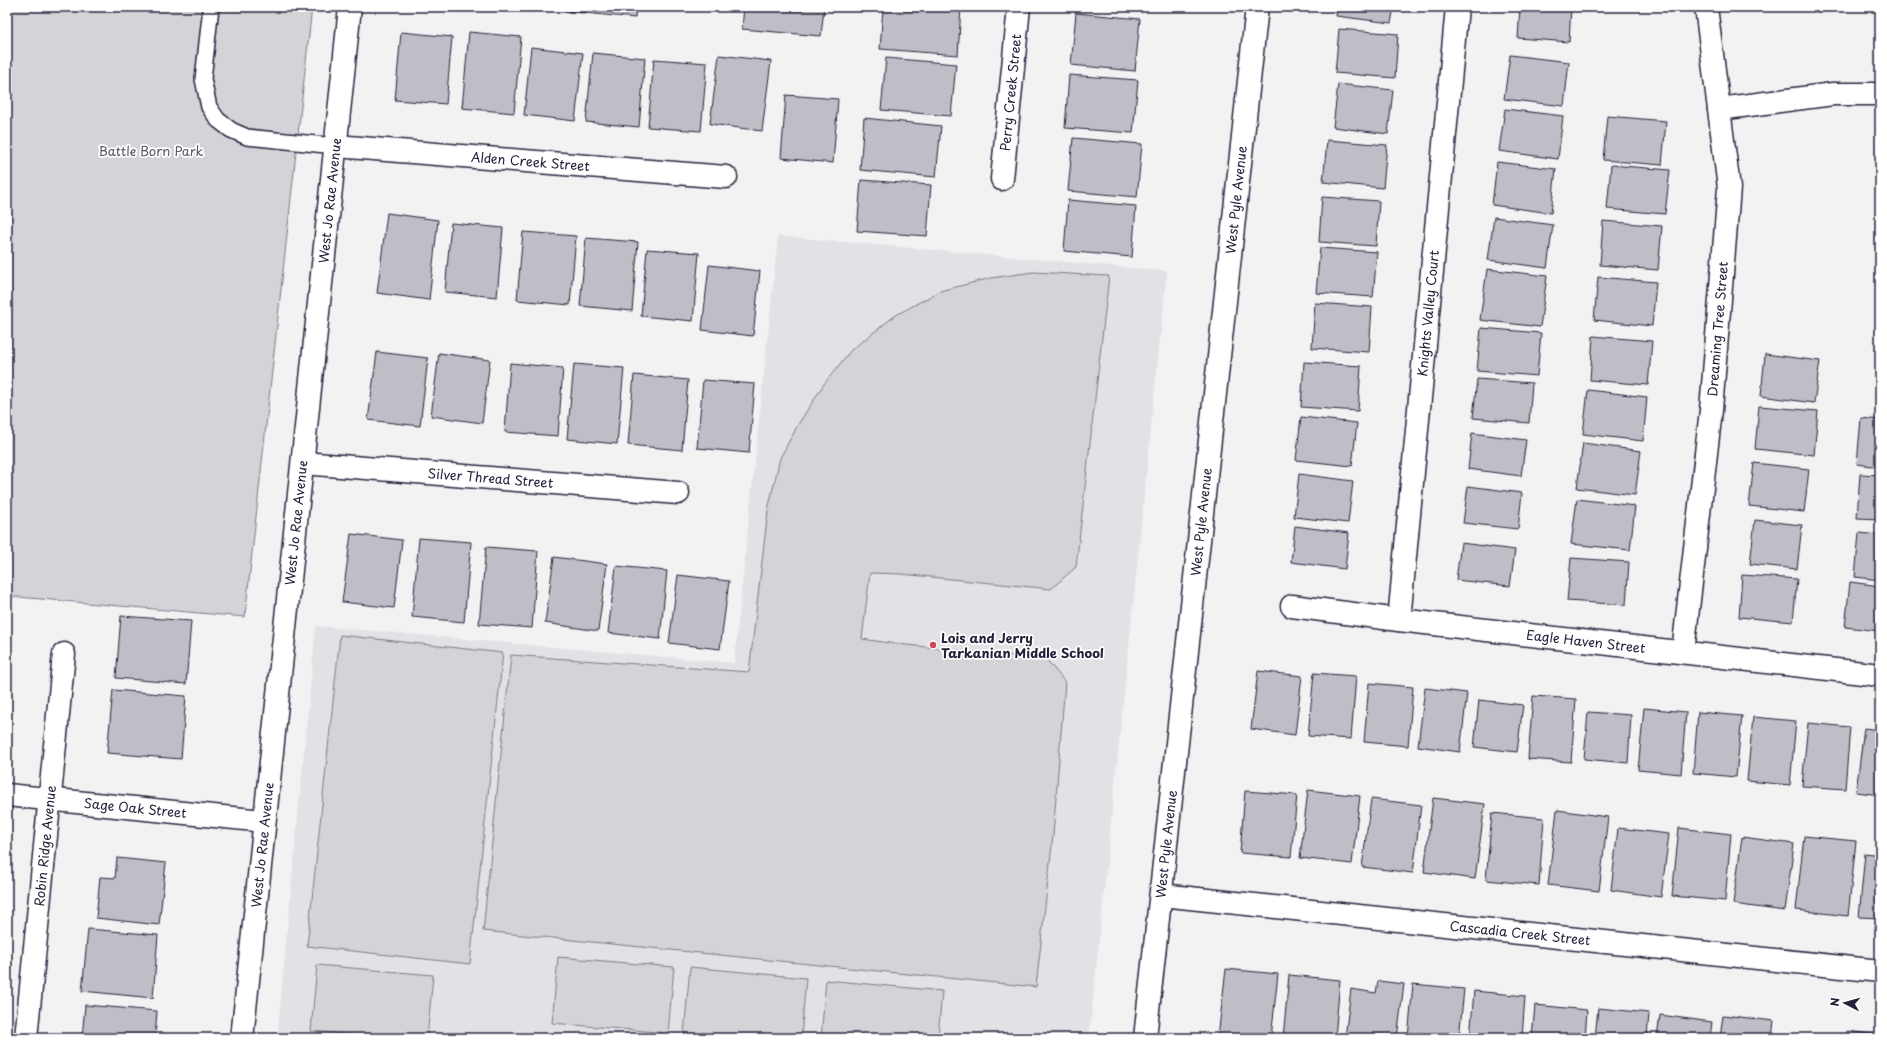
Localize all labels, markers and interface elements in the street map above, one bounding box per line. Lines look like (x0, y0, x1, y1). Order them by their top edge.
street label: Perry Creek Street (995, 33, 1025, 152)
street label: West Jo Rae Avenue (313, 137, 345, 264)
park label: Battle Born Park (99, 141, 204, 160)
street label: West Pyle Avenue (1220, 145, 1251, 255)
street label: Alden Creek Street (470, 147, 590, 175)
street label: Knights Valley Court (1412, 249, 1443, 377)
street label: Dreaming Tree Street (1702, 261, 1732, 397)
street label: West Jo Rae Avenue (279, 459, 311, 586)
street label: Silver Thread Street (427, 463, 554, 492)
street label: West Pyle Avenue (1185, 467, 1216, 577)
street label: Eagle Haven Street (1525, 625, 1647, 657)
place label: Lois and Jerry Tarkanian Middle School (941, 628, 1104, 662)
marker: Lois and Jerry Tarkanian Middle School (928, 640, 938, 650)
street label: West Jo Rae Avenue (246, 781, 278, 909)
street label: Robin Ridge Avenue (29, 785, 60, 907)
street label: West Pyle Avenue (1150, 789, 1181, 899)
street label: Sage Oak Street (83, 793, 188, 822)
street label: Cascadia Creek Street (1449, 916, 1591, 949)
north arrow (1825, 983, 1865, 1023)
text: N (1826, 996, 1843, 1007)

